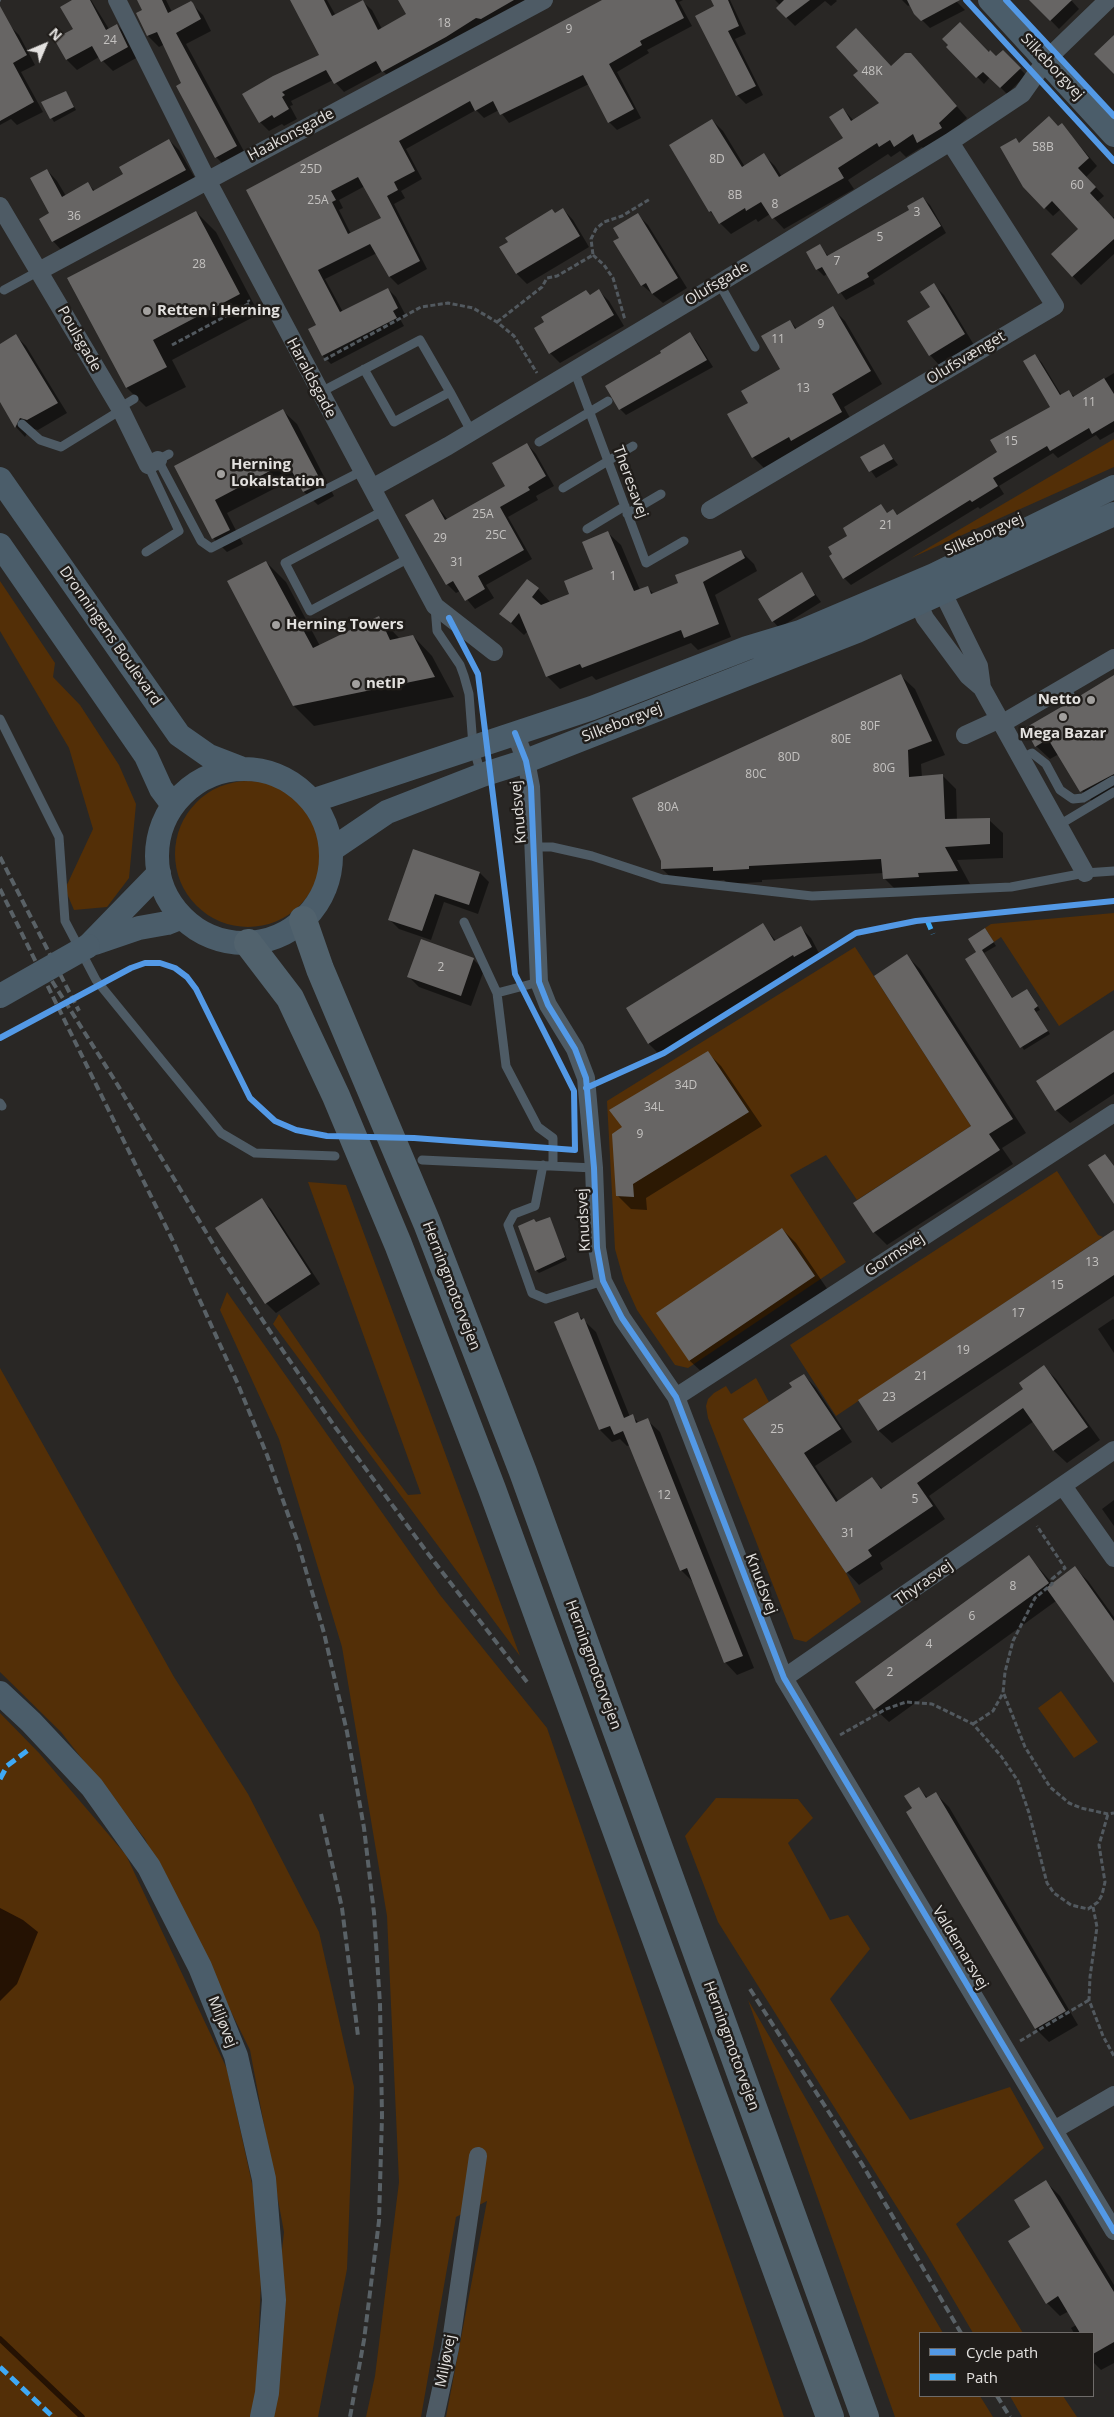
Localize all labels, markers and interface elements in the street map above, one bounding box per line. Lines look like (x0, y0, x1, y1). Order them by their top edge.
house number: 18 (437, 17, 451, 31)
north arrow (20, 20, 70, 70)
text: N (45, 23, 67, 45)
house number: 9 (566, 23, 572, 37)
street label: Silkeborgvej (1017, 30, 1087, 104)
house number: 24 (103, 34, 117, 48)
house number: 48K (861, 65, 883, 79)
street label: Haakonsgade (245, 105, 337, 165)
house number: 58B (1032, 141, 1054, 155)
house number: 8D (709, 153, 725, 167)
house number: 25D (300, 163, 322, 177)
house number: 60 (1070, 179, 1084, 193)
house number: 8B (728, 189, 742, 203)
house number: 25A (307, 194, 329, 208)
house number: 8 (772, 198, 778, 212)
house number: 3 (914, 206, 920, 220)
house number: 36 (67, 210, 81, 224)
house number: 5 (877, 231, 883, 245)
house number: 7 (834, 255, 840, 269)
house number: 28 (192, 258, 206, 272)
street label: Olufsgade (682, 258, 752, 310)
place label: Retten i Herning (157, 302, 280, 320)
street label: Poulsgade (53, 303, 105, 375)
marker: Retten i Herning (141, 305, 153, 317)
house number: 9 (818, 318, 824, 332)
street label: Olufsvænget (923, 328, 1009, 388)
house number: 11 (771, 333, 785, 347)
street label: Haraldsgade (282, 335, 340, 421)
house number: 13 (796, 382, 810, 396)
house number: 11 (1082, 396, 1096, 410)
house number: 15 (1004, 435, 1018, 449)
street label: Theresavej (609, 443, 651, 521)
place label: Herning Lokalstation (231, 456, 325, 491)
marker: Herning Lokalstation (215, 468, 227, 480)
house number: 25A (472, 508, 494, 522)
street label: Silkeborgvej (942, 510, 1026, 560)
house number: 21 (879, 519, 893, 533)
house number: 25C (485, 529, 507, 543)
house number: 29 (433, 532, 447, 546)
house number: 31 (450, 556, 464, 570)
street label: Dronningens Boulevard (55, 563, 165, 709)
house number: 1 (610, 570, 616, 584)
place label: Herning Towers (286, 616, 404, 634)
marker: Herning Towers (270, 619, 282, 631)
place label: netIP (366, 675, 406, 693)
marker: netIP (350, 678, 362, 690)
place label: Netto (1038, 691, 1081, 709)
marker: Netto (1085, 694, 1097, 706)
street label: Silkeborgvej (579, 699, 665, 747)
marker: Mega Bazar (1057, 711, 1069, 723)
house number: 80F (860, 720, 880, 734)
place label: Mega Bazar (1020, 725, 1106, 743)
house number: 80E (831, 733, 851, 747)
house number: 80D (778, 751, 800, 765)
house number: 80G (873, 762, 895, 776)
house number: 80C (745, 768, 767, 782)
street label: Knudsvej (507, 780, 531, 844)
house number: 80A (657, 801, 679, 815)
house number: 2 (438, 961, 444, 975)
house number: 34D (675, 1079, 697, 1093)
house number: 34L (644, 1101, 664, 1115)
house number: 9 (637, 1128, 643, 1142)
street label: Knudsvej (573, 1188, 595, 1252)
street label: Herningmotorvejen (418, 1219, 484, 1353)
street label: Gormsvej (862, 1229, 928, 1281)
house number: 13 (1085, 1256, 1099, 1270)
house number: 15 (1050, 1279, 1064, 1293)
house number: 17 (1011, 1307, 1025, 1321)
house number: 19 (956, 1344, 970, 1358)
house number: 21 (914, 1370, 928, 1384)
house number: 23 (882, 1391, 896, 1405)
house number: 25 (770, 1423, 784, 1437)
house number: 12 (657, 1489, 671, 1503)
house number: 5 (912, 1493, 918, 1507)
house number: 31 (841, 1527, 855, 1541)
street label: Knudsvej (741, 1551, 781, 1617)
street label: Thyrasvej (892, 1557, 956, 1609)
house number: 8 (1010, 1580, 1016, 1594)
street label: Herningmotorvejen (561, 1598, 625, 1732)
house number: 6 (969, 1610, 975, 1624)
house number: 4 (926, 1638, 932, 1652)
house number: 2 (887, 1666, 893, 1680)
street label: Valdemarsvej (928, 1903, 992, 1993)
street label: Herningmotorvejen (699, 1979, 763, 2113)
street label: Miljøvej (204, 1994, 240, 2050)
legend (919, 2332, 1094, 2397)
street label: Miljøvej (432, 2333, 460, 2389)
text: Cycle path (966, 2342, 1038, 2362)
text: Path (966, 2367, 998, 2387)

